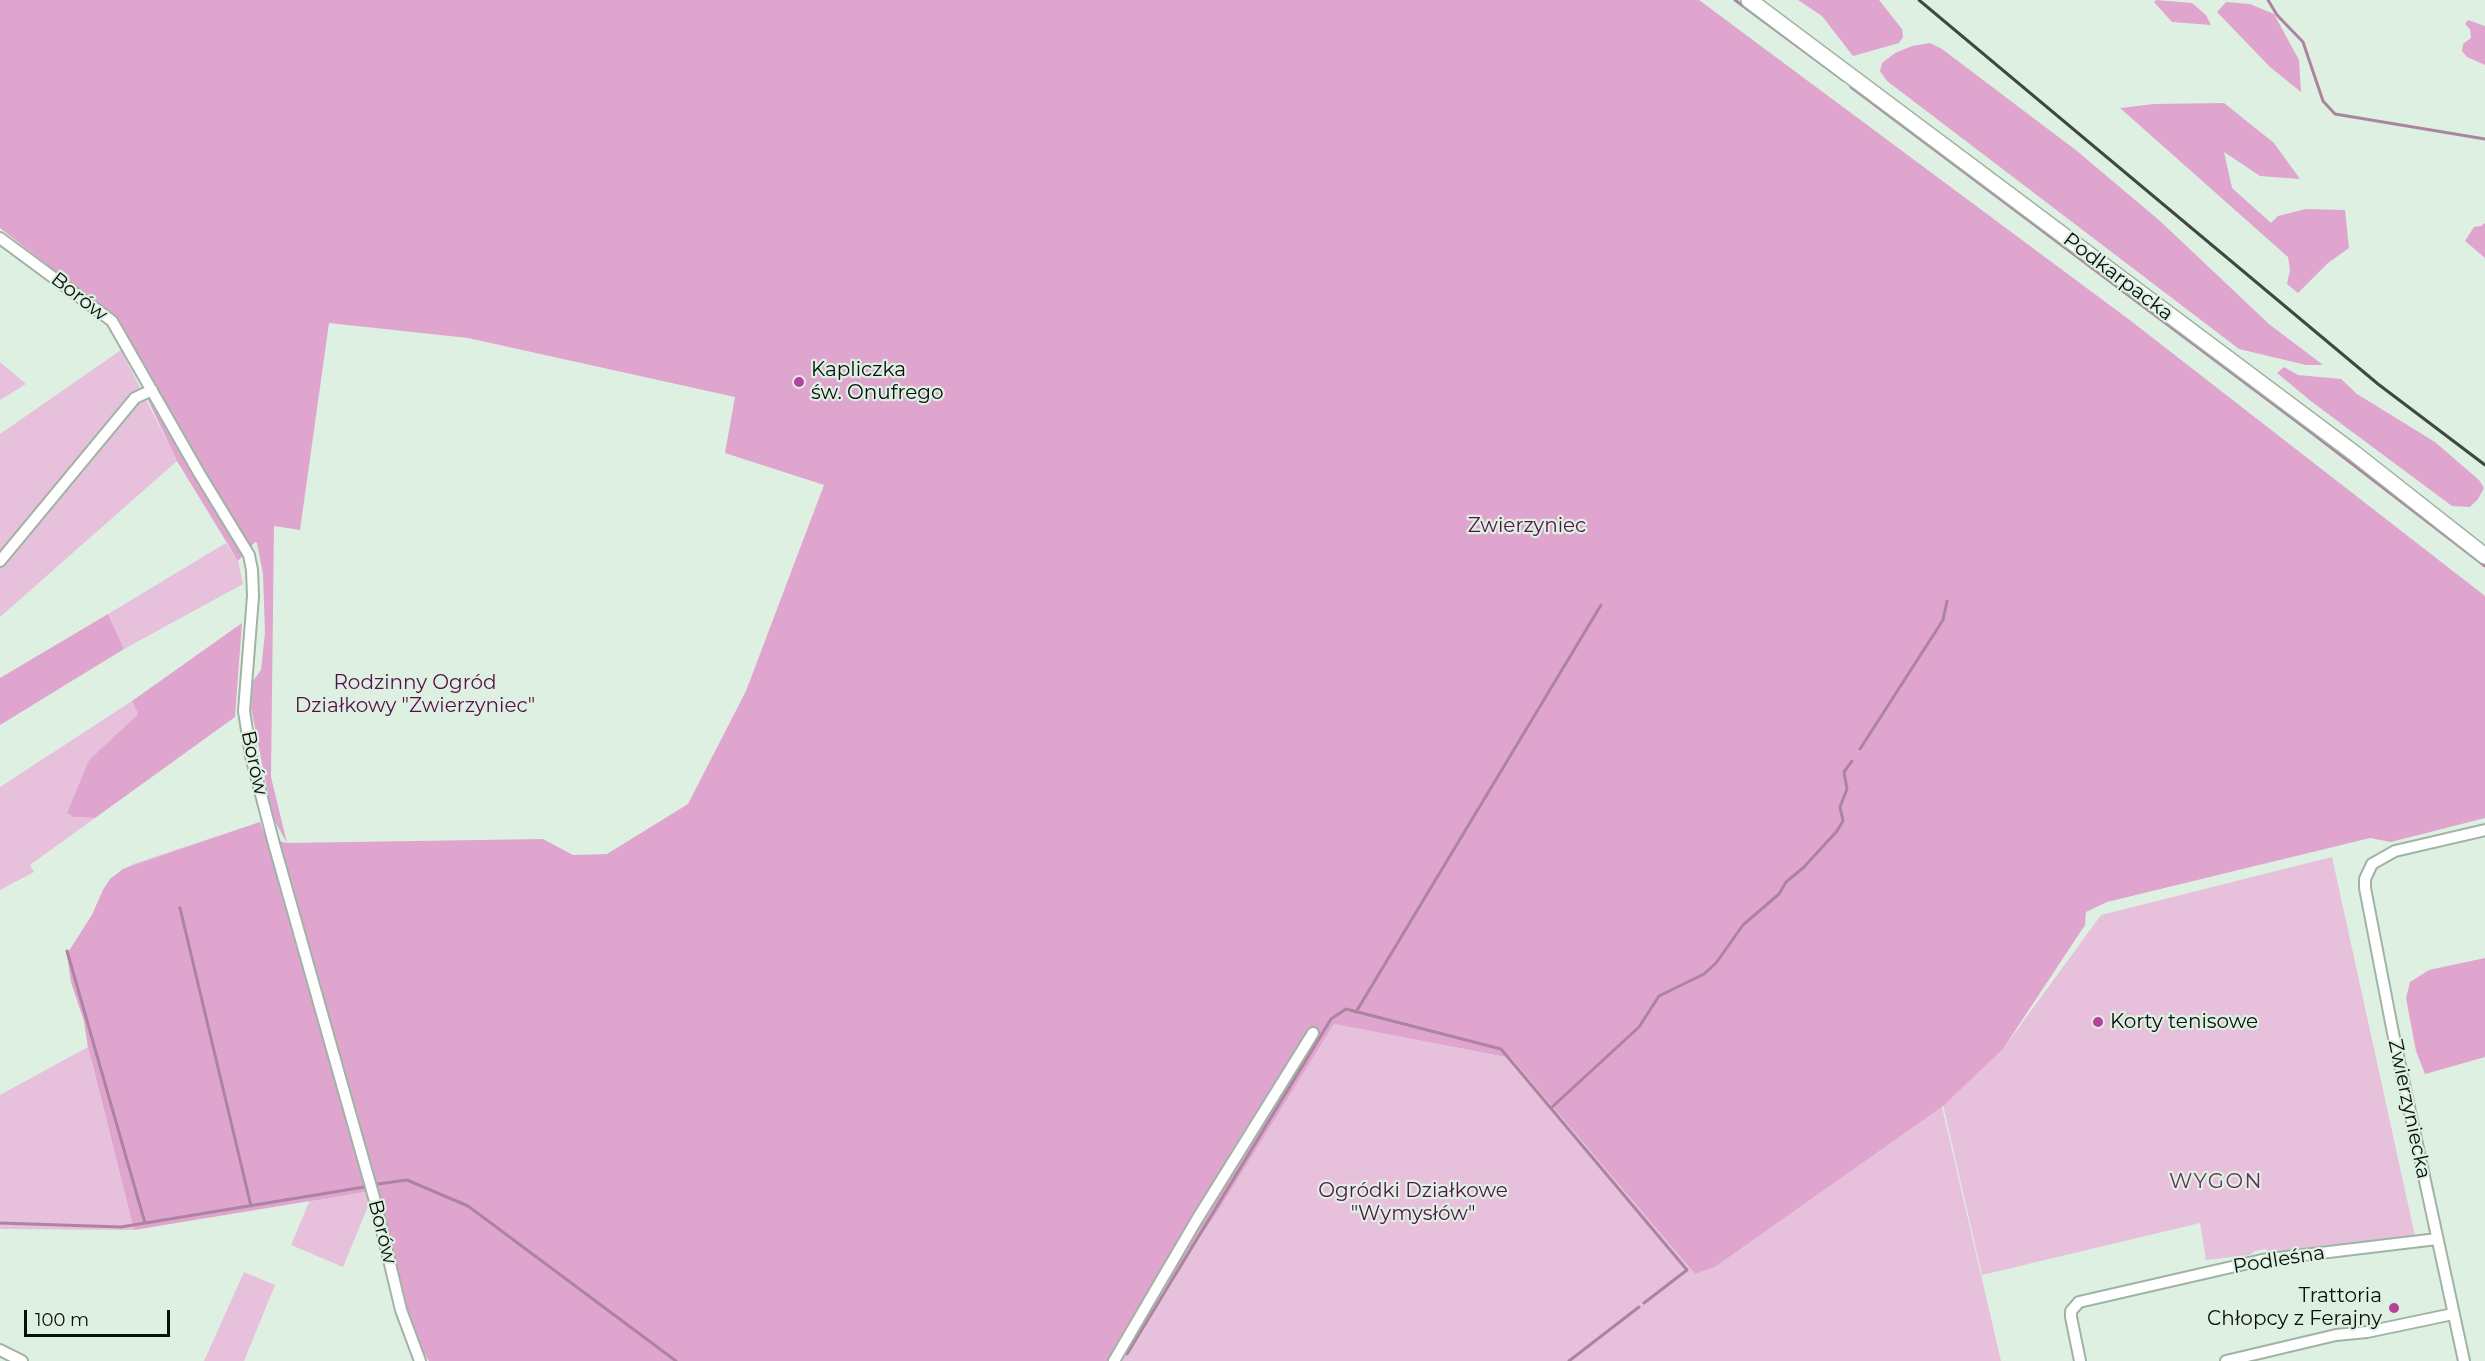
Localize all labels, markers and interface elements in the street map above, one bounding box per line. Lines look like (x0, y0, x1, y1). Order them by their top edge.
street label: Podkarpacka (2058, 228, 2178, 326)
street label: Borów (46, 267, 112, 327)
place label: Kapliczka św. Onufrego (811, 358, 944, 405)
marker: Kapliczka św. Onufrego (792, 375, 806, 389)
park label: Zwierzyniec (1468, 514, 1586, 538)
park label: Rodzinny Ogród Działkowy "Zwierzyniec" (295, 671, 535, 718)
street label: Borów (235, 729, 273, 797)
place label: Korty tenisowe (2110, 1010, 2258, 1034)
marker: Korty tenisowe (2091, 1015, 2105, 1029)
street label: Zwierzyniecka (2382, 1037, 2436, 1181)
district label: WYGON (2169, 1169, 2263, 1195)
park label: Ogródki Działkowe "Wymysłów" (1318, 1179, 1508, 1226)
street label: Borów (362, 1197, 402, 1267)
street label: Podleśna (2231, 1241, 2327, 1279)
place label: Trattoria Chłopcy z Ferajny (2207, 1284, 2382, 1331)
scale bar (27, 1298, 172, 1336)
marker: Trattoria Chłopcy z Ferajny (2387, 1301, 2401, 1315)
text: 100 m (35, 1309, 89, 1331)

